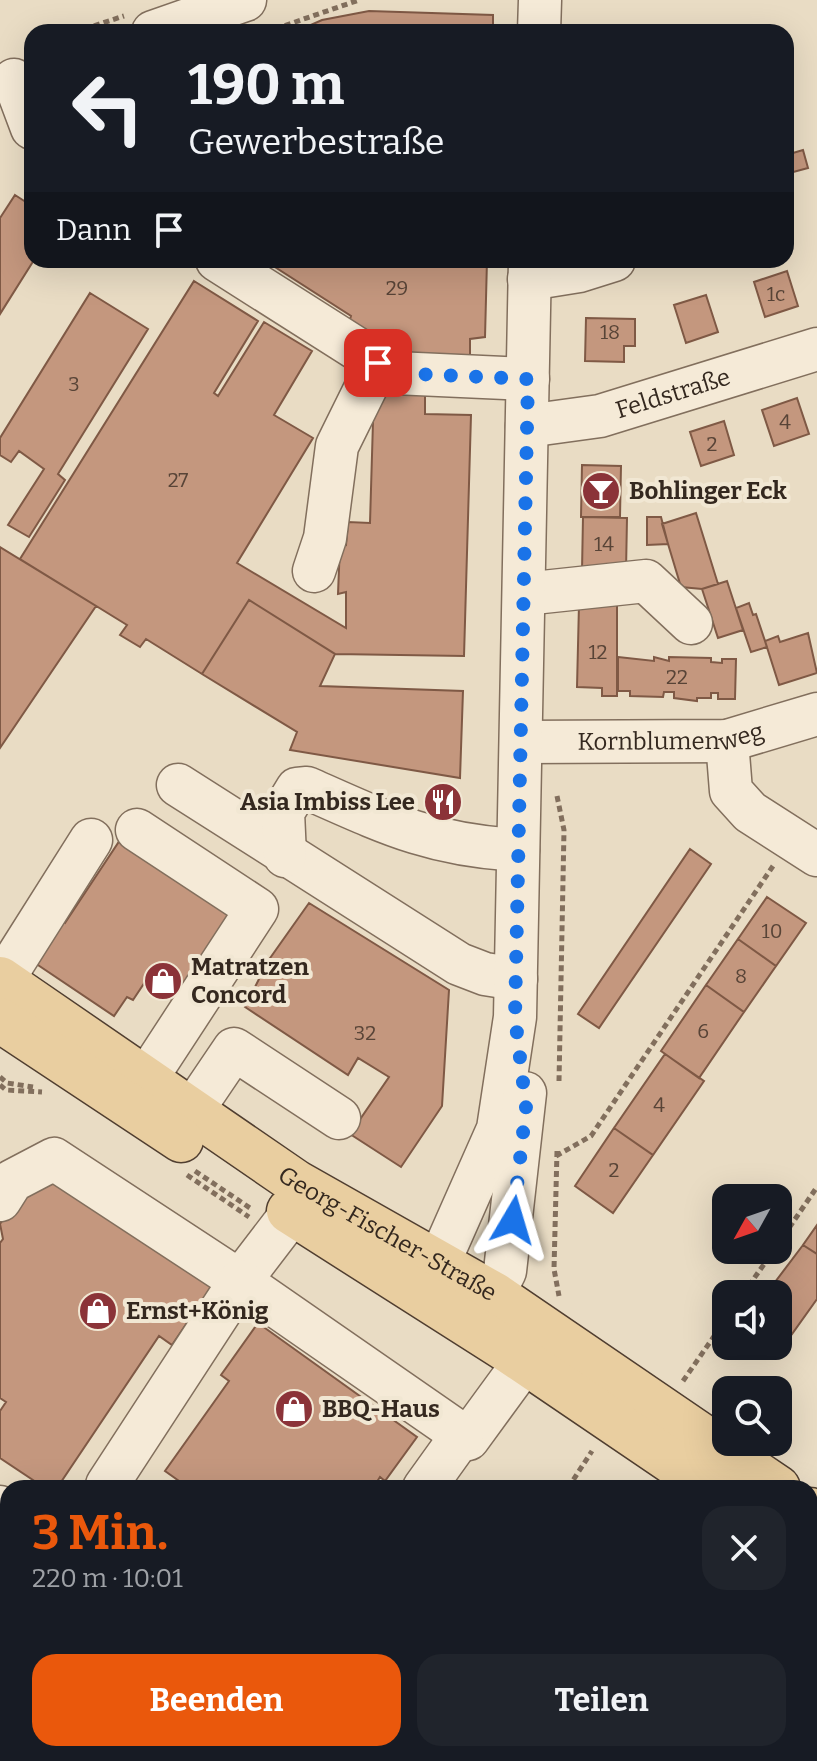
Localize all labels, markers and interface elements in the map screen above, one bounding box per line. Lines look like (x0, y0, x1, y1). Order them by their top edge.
text: 190 m (188, 52, 344, 119)
icon: left (56, 56, 160, 160)
text: Gewerbestraße (188, 120, 445, 164)
icon: arrive (147, 208, 191, 252)
text: Dann (56, 212, 131, 248)
house number: 29 (386, 276, 408, 300)
house number: 1c (767, 282, 785, 306)
house number: 18 (600, 320, 620, 344)
pin (344, 329, 412, 397)
icon: arrive (356, 341, 400, 385)
street label: Feldstraße (612, 363, 734, 424)
house number: 3 (68, 372, 80, 396)
house number: 4 (779, 410, 791, 434)
house number: 2 (707, 432, 717, 456)
house number: 27 (168, 468, 188, 492)
bar icon: Bohlinger Eck (580, 470, 622, 512)
place label: Bohlinger Eck (629, 477, 788, 505)
house number: 14 (594, 532, 614, 556)
house number: 12 (589, 640, 608, 664)
house number: 22 (666, 665, 688, 689)
street label: Kornblumenweg (577, 717, 767, 757)
restaurant icon: Asia Imbiss Lee (422, 781, 464, 823)
place label: Asia Imbiss Lee (240, 788, 415, 816)
house number: 10 (762, 919, 782, 943)
place label: Matratzen Concord (191, 953, 309, 1009)
shop icon: Matratzen Concord (142, 960, 184, 1002)
house number: 8 (735, 964, 747, 988)
house number: 6 (697, 1019, 709, 1043)
house number: 32 (354, 1021, 376, 1045)
house number: 4 (653, 1093, 665, 1117)
house number: 2 (609, 1158, 619, 1182)
street label: Georg-Fischer-Straße (273, 1160, 502, 1307)
position arrow (471, 1178, 555, 1262)
north arrow (712, 1184, 792, 1264)
map controls (712, 1184, 792, 1456)
button: sound (712, 1280, 792, 1360)
shop icon: Ernst+König (77, 1290, 119, 1332)
place label: Ernst+König (126, 1297, 269, 1325)
button: search (712, 1376, 792, 1456)
shop icon: BBQ-Haus (273, 1388, 315, 1430)
place label: BBQ-Haus (322, 1395, 440, 1423)
text: 3 Min. (32, 1504, 168, 1562)
button: close (702, 1506, 786, 1590)
text: 220 m · 10:01 (32, 1563, 183, 1594)
button: Beenden (32, 1654, 401, 1746)
button: Teilen (417, 1654, 786, 1746)

